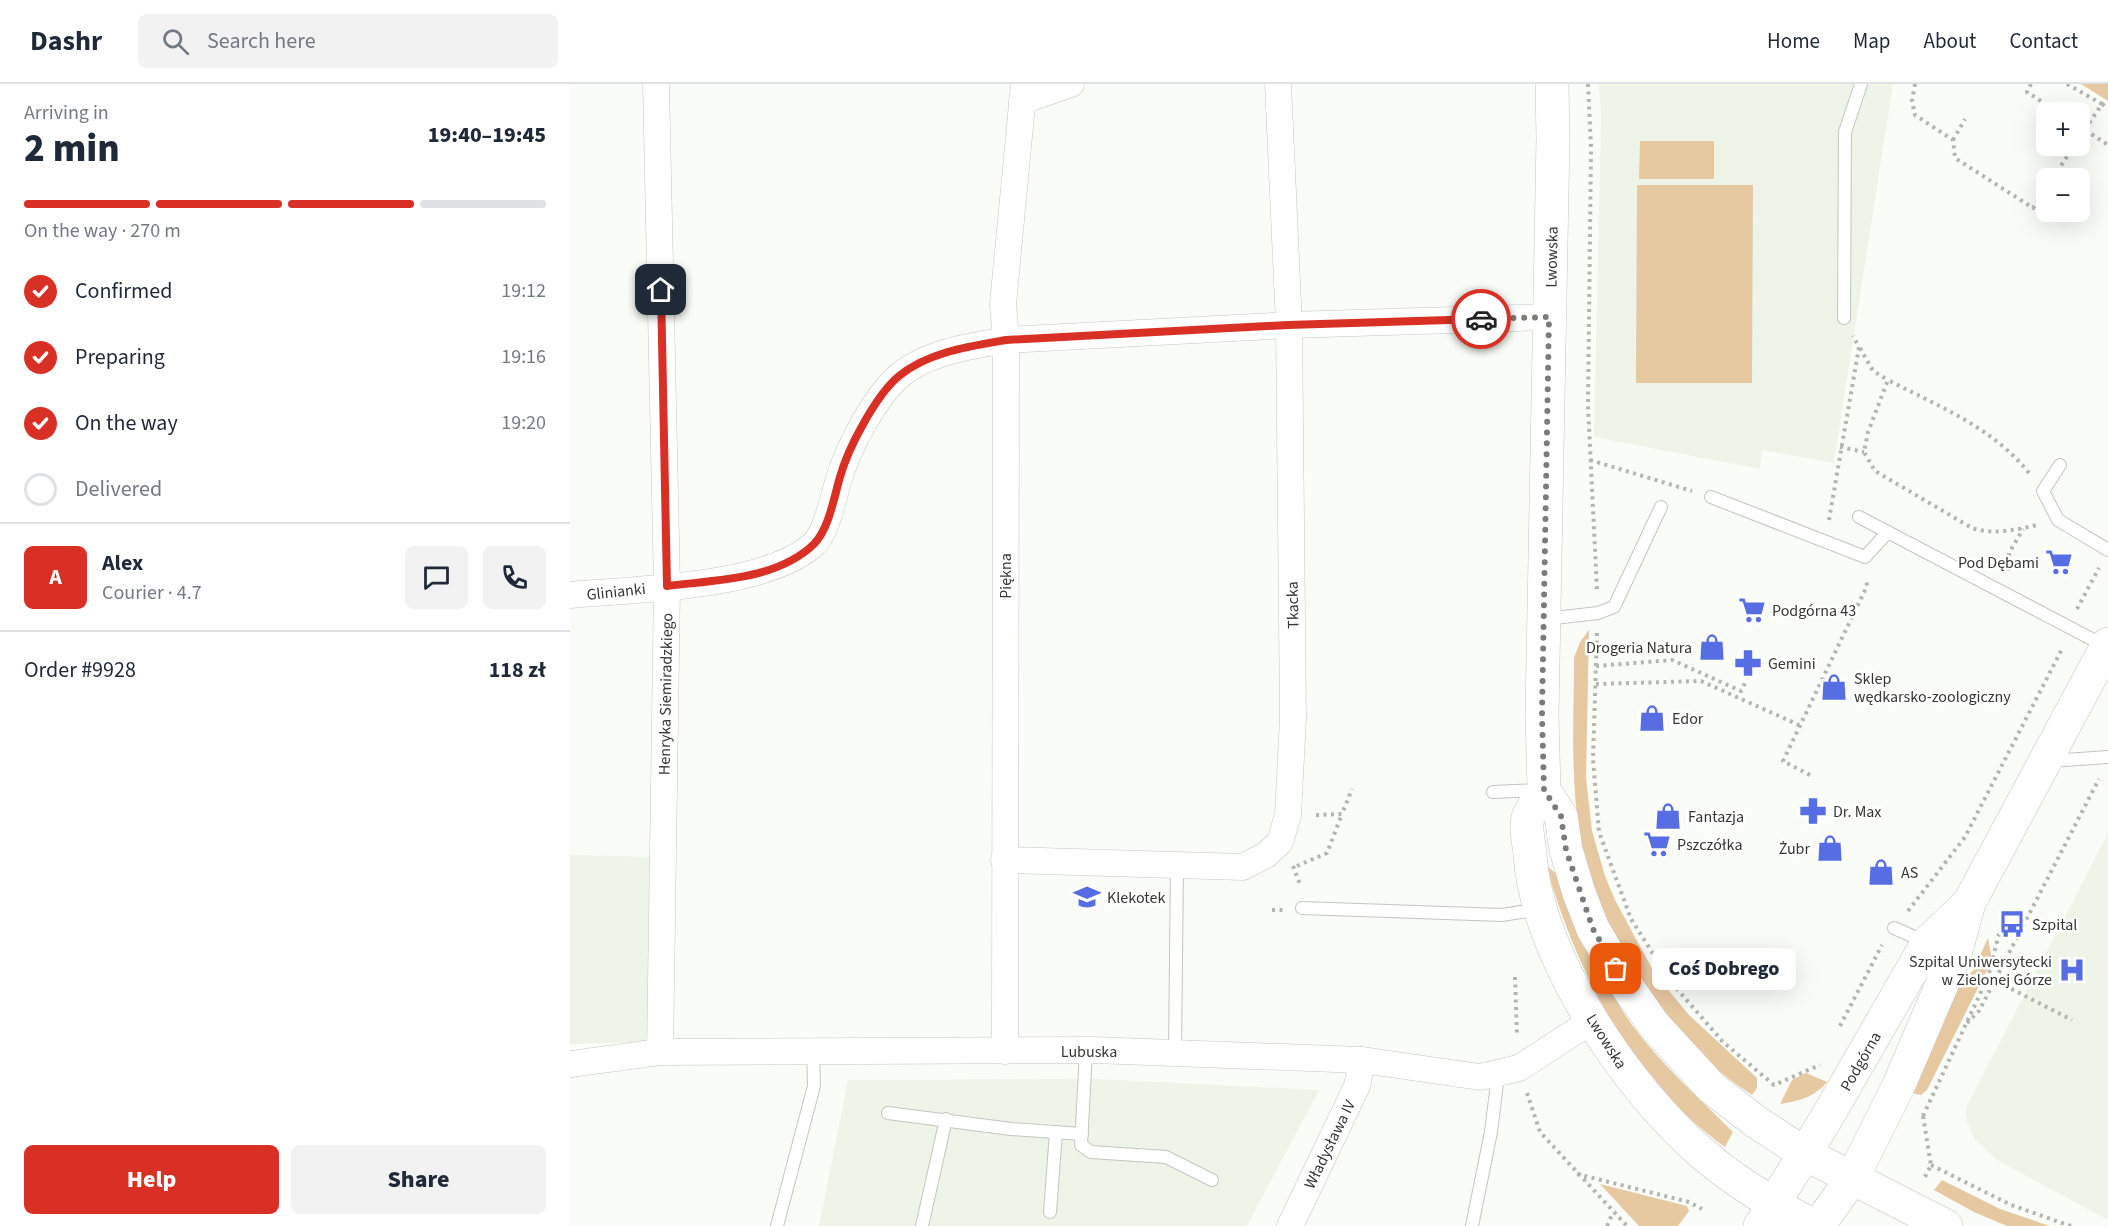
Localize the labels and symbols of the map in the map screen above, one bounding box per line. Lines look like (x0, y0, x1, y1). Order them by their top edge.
street label: Lwowska (1540, 226, 1564, 288)
pin (635, 264, 686, 315)
courier (1451, 289, 1511, 349)
supermarket icon: Pod Dębami (2044, 547, 2074, 577)
place label: Pod Dębami (1958, 552, 2039, 574)
street label: Piękna (995, 553, 1017, 599)
street label: Glinianki (585, 578, 647, 606)
street label: Tkacka (1282, 581, 1304, 629)
supermarket icon: Podgórna 43 (1737, 595, 1767, 625)
place label: Podgórna 43 (1772, 600, 1856, 622)
street label: Henryka Siemiradzkiego (654, 613, 678, 775)
shop icon: Drogeria Natura (1697, 632, 1727, 662)
place label: Drogeria Natura (1586, 637, 1692, 659)
pharmacy icon: Gemini (1733, 648, 1763, 678)
place label: Gemini (1768, 653, 1816, 675)
place label: Sklep wędkarsko-zoologiczny (1854, 668, 2011, 708)
shop icon: Sklep wędkarsko-zoologiczny (1819, 672, 1849, 702)
shop icon: Edor (1637, 703, 1667, 733)
place label: Edor (1672, 708, 1704, 730)
pharmacy icon: Dr. Max (1798, 796, 1828, 826)
shop icon: Fantazja (1653, 801, 1683, 831)
place label: Dr. Max (1833, 801, 1882, 823)
place label: Fantazja (1688, 806, 1744, 828)
supermarket icon: Pszczółka (1642, 829, 1672, 859)
shop icon: Żubr (1815, 833, 1845, 863)
place label: Pszczółka (1677, 834, 1742, 856)
place label: Żubr (1779, 838, 1810, 860)
shop icon: AS (1866, 857, 1896, 887)
place label: AS (1901, 862, 1918, 884)
school or university icon: Klekotek (1072, 882, 1102, 912)
place label: Klekotek (1107, 887, 1165, 909)
bus stop icon: Szpital (1997, 909, 2027, 939)
place label: Szpital (2032, 914, 2077, 936)
pin (1590, 943, 1641, 994)
callout: Coś Dobrego (1652, 948, 1796, 990)
place label: Szpital Uniwersytecki w Zielonej Górze (1909, 951, 2052, 991)
hospital icon: Szpital Uniwersytecki w Zielonej Górze (2057, 955, 2087, 985)
street label: Lwowska (1581, 1010, 1632, 1073)
street label: Podgórna (1835, 1028, 1887, 1095)
street label: Lubuska (1061, 1041, 1117, 1063)
street label: Władysława IV (1299, 1096, 1361, 1193)

